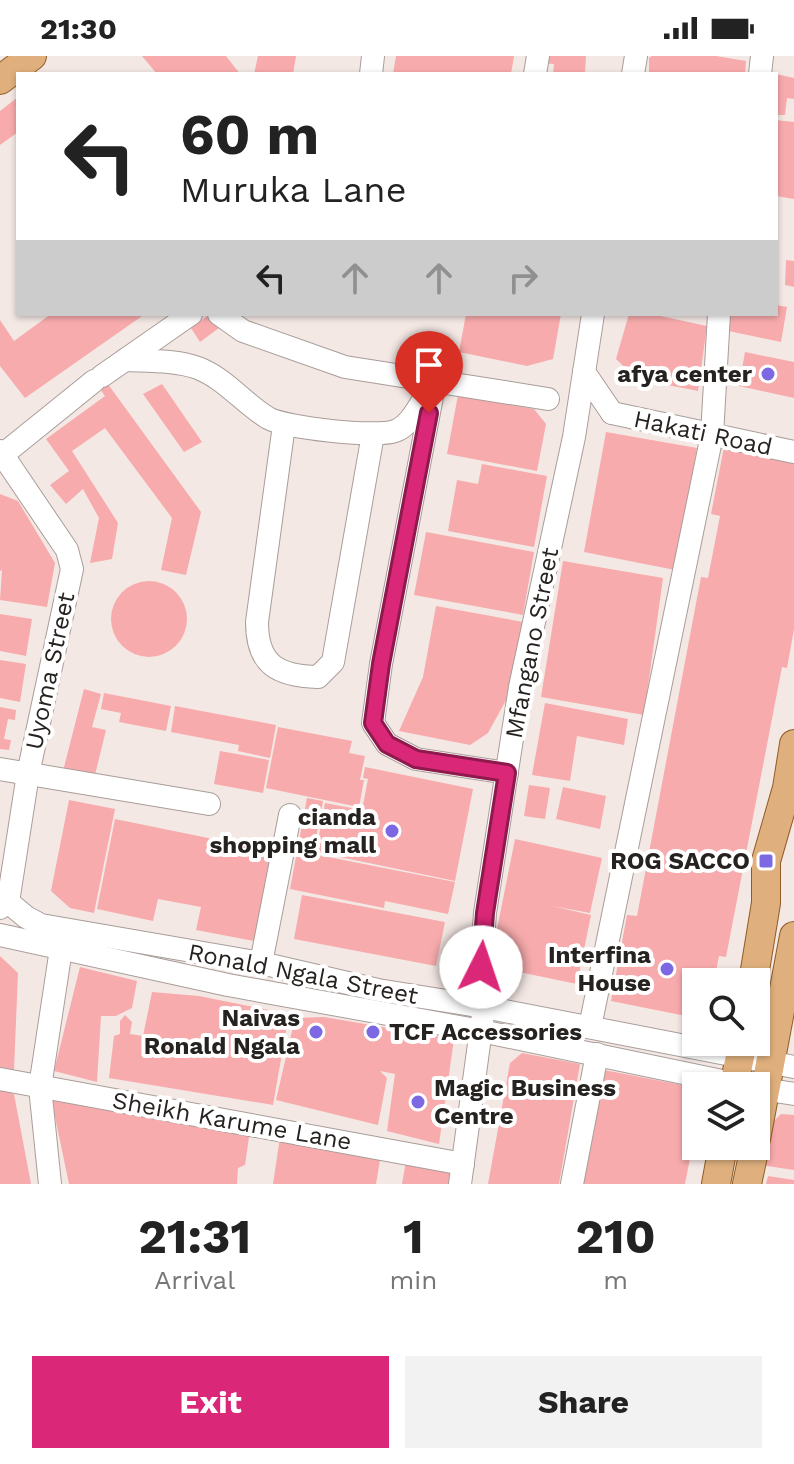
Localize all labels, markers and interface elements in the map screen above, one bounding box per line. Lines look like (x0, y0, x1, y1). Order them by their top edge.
text: 21:30 (40, 11, 117, 46)
text: 60 m (180, 102, 319, 168)
icon: left (48, 104, 152, 208)
text: Muruka Lane (180, 169, 406, 211)
icon: left (249, 256, 293, 300)
icon: ahead (333, 256, 377, 300)
icon: ahead (417, 256, 461, 300)
icon: right (501, 256, 545, 300)
pin (395, 331, 463, 413)
icon: arrive (407, 343, 451, 387)
place label: afya center (617, 360, 753, 388)
marker: afya center (759, 365, 777, 383)
street label: Hakati Road (631, 405, 775, 461)
street label: Mfangano Street (500, 545, 564, 741)
street label: Uyoma Street (20, 590, 80, 752)
place label: cianda shopping mall (210, 803, 376, 859)
marker: cianda shopping mall (383, 822, 401, 840)
place label: ROG SACCO (610, 847, 750, 875)
marker: ROG SACCO (757, 852, 775, 870)
position arrow (439, 925, 523, 1009)
street label: Ronald Ngala Street (186, 938, 420, 1010)
place label: Interfina House (548, 941, 651, 997)
marker: Interfina House (658, 960, 676, 978)
map controls (682, 968, 770, 1160)
button: search (682, 968, 770, 1056)
place label: Naivas Ronald Ngala (144, 1004, 300, 1060)
place label: TCF Accessories (389, 1018, 582, 1046)
marker: Naivas Ronald Ngala (307, 1023, 325, 1041)
marker: TCF Accessories (364, 1023, 382, 1041)
button: layers (682, 1072, 770, 1160)
place label: Magic Business Centre (434, 1074, 616, 1130)
street label: Sheikh Karume Lane (110, 1086, 354, 1156)
marker: Magic Business Centre (409, 1093, 427, 1111)
text: 21:31 (138, 1208, 251, 1265)
text: 1 (403, 1208, 424, 1265)
text: 210 (576, 1208, 656, 1265)
text: Arrival (154, 1265, 235, 1295)
text: min (389, 1265, 437, 1295)
text: m (603, 1265, 628, 1295)
button: Exit (32, 1356, 389, 1448)
button: Share (405, 1356, 762, 1448)

